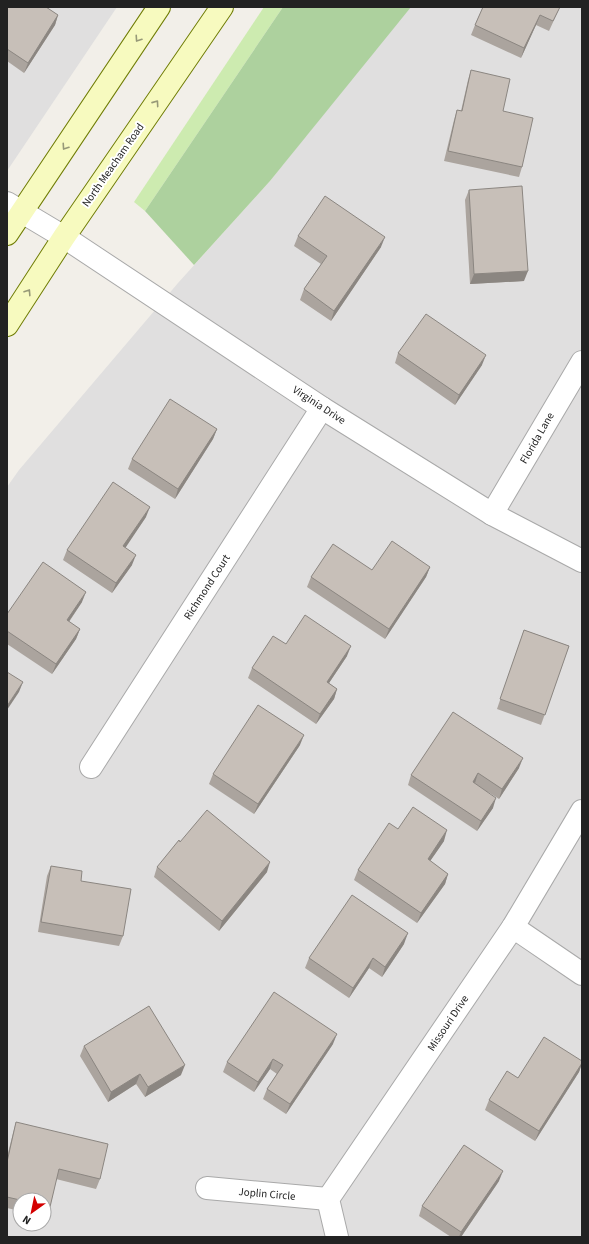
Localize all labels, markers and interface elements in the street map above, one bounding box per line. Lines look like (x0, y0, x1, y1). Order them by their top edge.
one-way arrow (135, 35, 142, 42)
one-way arrow (151, 101, 158, 108)
street label: North Meacham Road (78, 120, 148, 210)
one-way arrow (62, 143, 70, 150)
one-way arrow (23, 289, 31, 296)
street label: Virginia Drive (289, 382, 349, 428)
street label: Florida Lane (516, 409, 558, 466)
street label: Richmond Court (180, 551, 234, 623)
street label: Missouri Drive (424, 992, 473, 1054)
street label: Joplin Circle (238, 1184, 297, 1204)
north arrow (12, 1192, 52, 1232)
text: N (20, 1212, 34, 1228)

